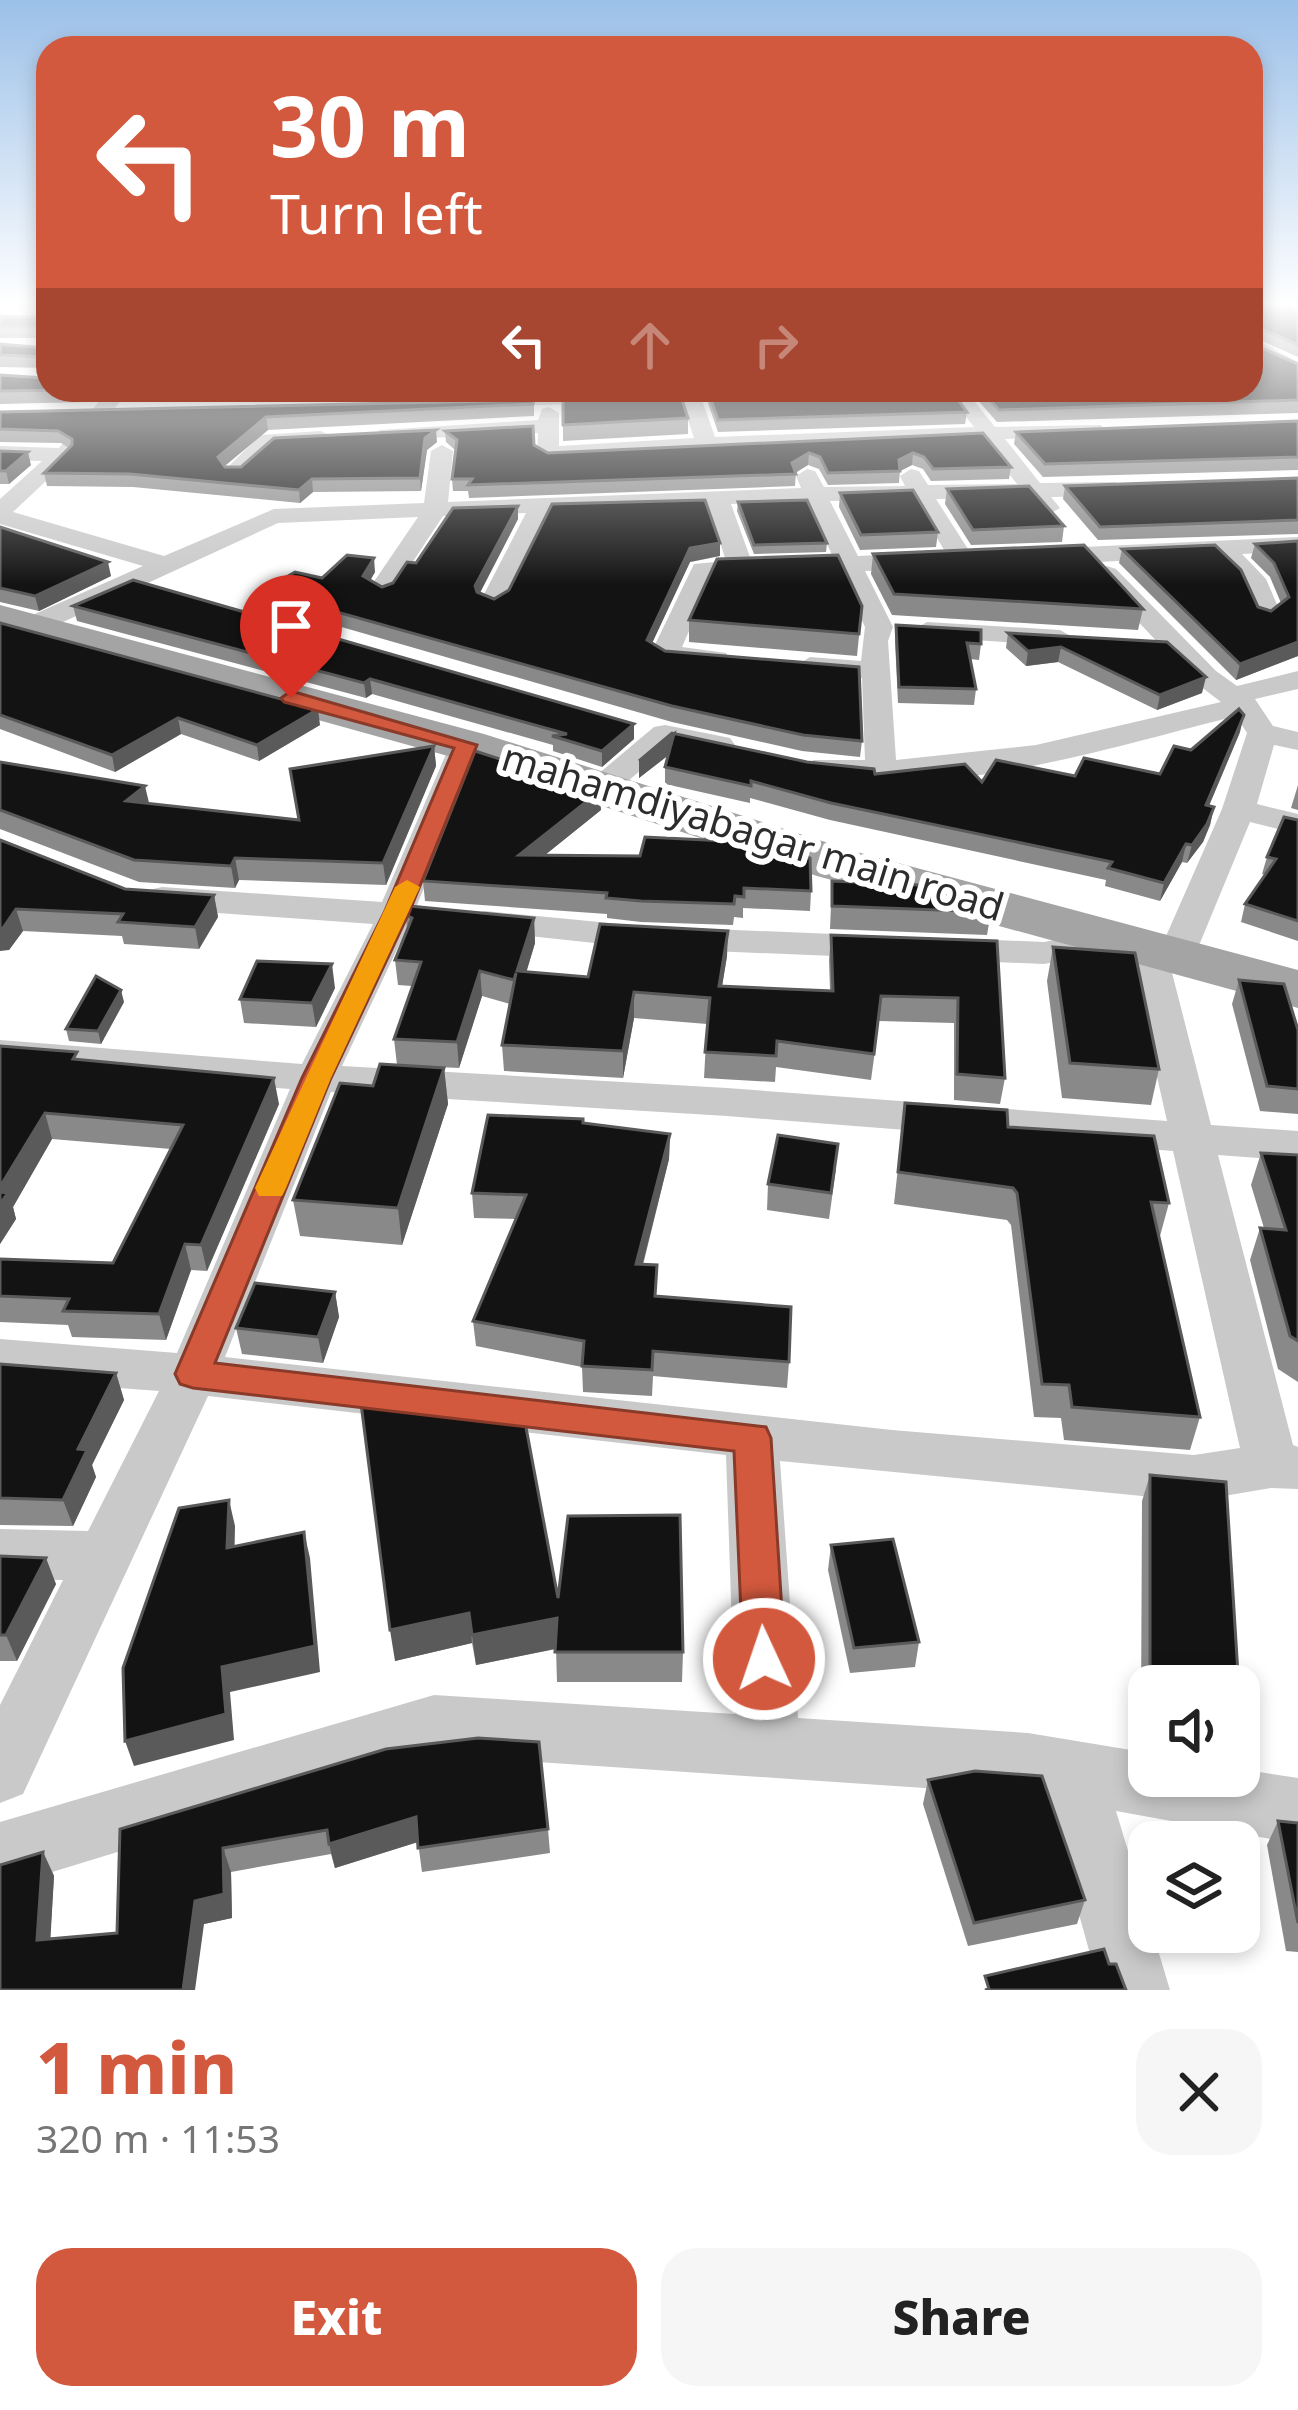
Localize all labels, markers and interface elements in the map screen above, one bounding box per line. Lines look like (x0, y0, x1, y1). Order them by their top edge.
text: 30 m (270, 67, 470, 182)
icon: left (72, 84, 228, 240)
text: Turn left (270, 176, 483, 250)
icon: left (491, 312, 557, 378)
icon: ahead (617, 312, 683, 378)
icon: right (743, 312, 809, 378)
pin (240, 575, 342, 698)
icon: arrive (258, 593, 324, 659)
street label: mahamdiyabagar main road (496, 729, 1011, 932)
position arrow (701, 1596, 827, 1722)
map controls (1128, 1665, 1260, 1953)
button: sound (1128, 1665, 1260, 1797)
button: layers (1128, 1821, 1260, 1953)
text: 1 min (36, 2017, 237, 2115)
button: close (1136, 2029, 1262, 2155)
text: 320 m · 11:53 (36, 2111, 280, 2164)
button: Exit (36, 2248, 637, 2386)
button: Share (661, 2248, 1262, 2386)

